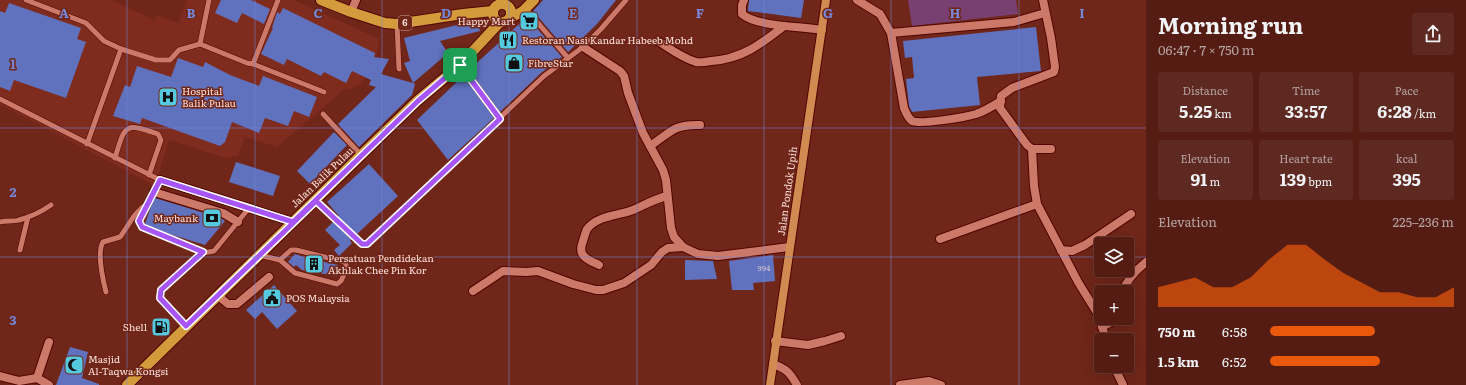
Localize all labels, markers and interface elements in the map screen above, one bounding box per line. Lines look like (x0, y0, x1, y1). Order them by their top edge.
text: A (59, 3, 69, 22)
text: B (187, 3, 196, 22)
text: C (313, 3, 323, 22)
text: D (441, 3, 451, 22)
text: E (569, 3, 578, 22)
text: F (696, 3, 704, 22)
text: G (823, 3, 833, 22)
text: H (950, 3, 961, 22)
text: I (1079, 3, 1085, 22)
text: Morning run (1158, 8, 1303, 41)
supermarket icon: Happy Mart (518, 10, 540, 32)
place label: Happy Mart (458, 13, 515, 28)
button: share (1412, 13, 1454, 55)
road number: 6 (398, 16, 412, 30)
restaurant icon: Restoran Nasi Kandar Habeeb Mohd (497, 29, 519, 51)
place label: Restoran Nasi Kandar Habeeb Mohd (522, 32, 693, 47)
text: 06:47 · 7 × 750 m (1158, 40, 1254, 59)
pin (443, 48, 477, 82)
shop icon: FibreStar (503, 52, 525, 74)
text: 1 (10, 54, 16, 73)
icon: arrive (449, 54, 471, 76)
place label: FibreStar (528, 55, 573, 70)
text: Distance (1183, 82, 1228, 98)
text: Time (1292, 82, 1320, 98)
text: Pace (1395, 82, 1418, 98)
place label: Hospital Balik Pulau (182, 83, 237, 110)
hospital icon: Hospital Balik Pulau (157, 86, 179, 108)
text: 5.25 (1179, 98, 1212, 123)
text: 33:57 (1285, 98, 1327, 123)
text: 6:28 (1377, 98, 1412, 123)
text: km (1212, 105, 1232, 121)
text: /km (1412, 105, 1436, 121)
street label: Jalan Balik Pulau (287, 142, 357, 210)
street label: Jalan Pondok Upih (773, 145, 800, 237)
text: Elevation (1180, 150, 1230, 166)
text: Heart rate (1279, 150, 1333, 166)
text: kcal (1396, 150, 1418, 166)
text: 91 (1190, 166, 1207, 191)
text: 139 (1280, 166, 1306, 191)
text: 395 (1392, 166, 1421, 191)
text: m (1207, 173, 1220, 189)
text: bpm (1306, 173, 1332, 189)
text: 2 (10, 182, 17, 201)
bank icon: Maybank (201, 207, 223, 229)
place label: Maybank (154, 210, 199, 225)
text: Elevation (1158, 212, 1217, 231)
text: 225–236 m (1392, 212, 1454, 231)
map controls (1094, 237, 1134, 373)
button: layers (1094, 237, 1134, 277)
place label: Persatuan Pendidekan Akhlak Chee Pin Kor (328, 250, 434, 277)
building icon: Persatuan Pendidekan Akhlak Chee Pin Kor (303, 253, 325, 275)
house number: 994 (758, 262, 771, 273)
button: + (1094, 285, 1134, 325)
public building icon: POS Malaysia (261, 287, 283, 309)
place label: POS Malaysia (286, 290, 350, 305)
text: 3 (9, 310, 17, 329)
fuel station icon: Shell (150, 316, 172, 338)
place label: Shell (123, 319, 148, 334)
text: 750 m (1158, 322, 1195, 341)
text: 6:58 (1222, 322, 1247, 341)
button: − (1094, 333, 1134, 373)
place label: Masjid Al-Taqwa Kongsi (88, 351, 169, 378)
text: 1.5 km (1158, 352, 1199, 371)
text: 6:52 (1222, 352, 1246, 371)
mosque icon: Masjid Al-Taqwa Kongsi (63, 354, 85, 376)

